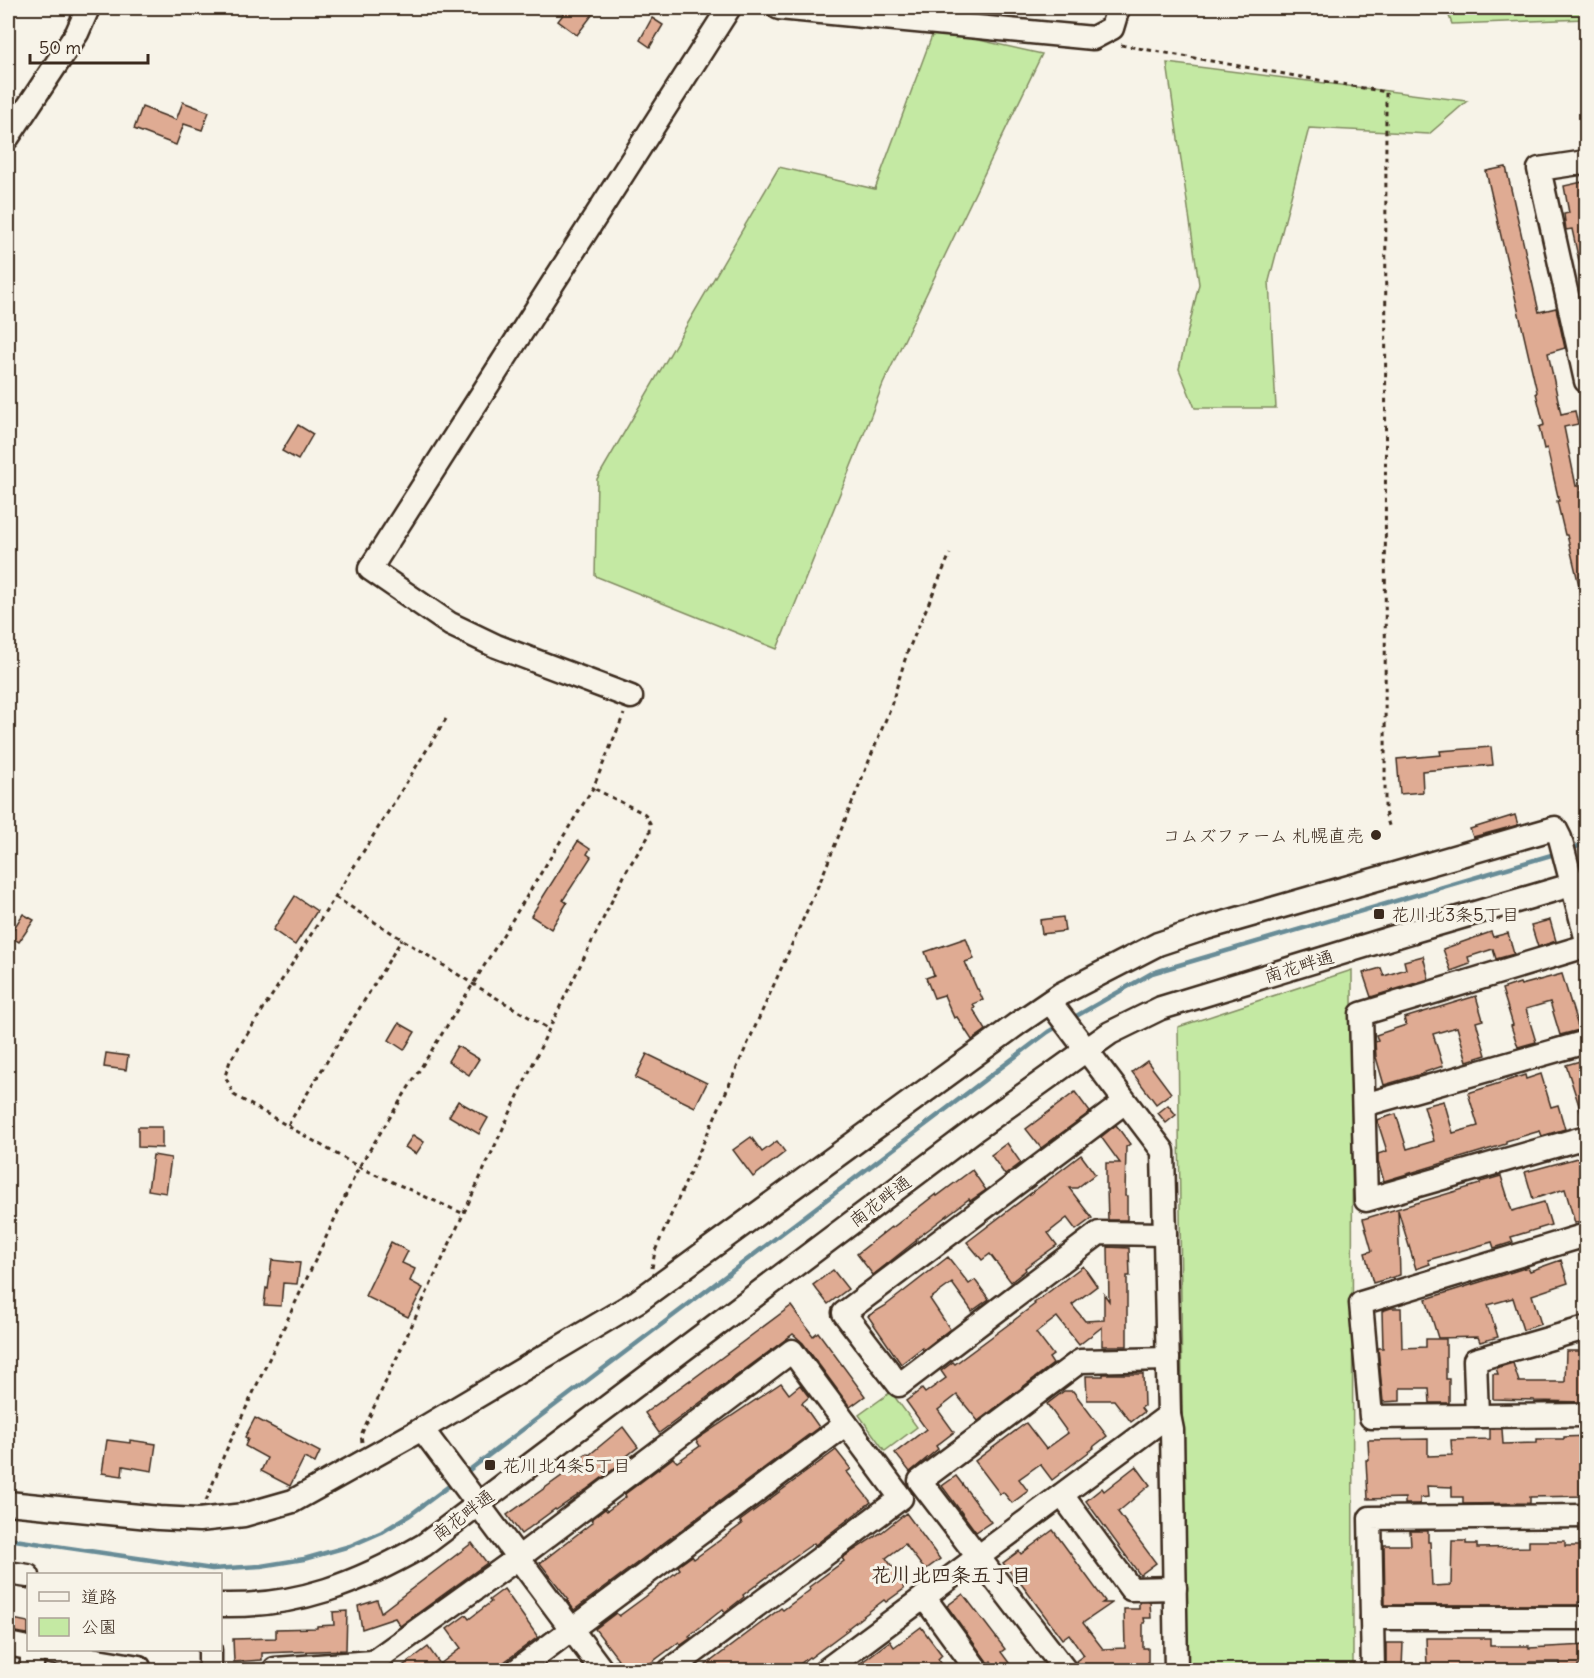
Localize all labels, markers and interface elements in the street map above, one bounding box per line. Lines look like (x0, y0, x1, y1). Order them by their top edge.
scale bar (30, 27, 148, 65)
text: 50 m (39, 36, 81, 59)
place label: コムズファーム 札幌直売 (1162, 824, 1364, 847)
marker: コムズファーム 札幌直売 (1369, 828, 1383, 842)
place label: 花川北3条5丁目 (1391, 903, 1520, 926)
marker: 花川北3条5丁目 (1372, 907, 1386, 921)
street label: 南花畔通 (1261, 944, 1337, 988)
street label: 南花畔通 (844, 1170, 916, 1232)
place label: 花川北4条5丁目 (502, 1454, 631, 1477)
marker: 花川北4条5丁目 (483, 1458, 497, 1472)
street label: 南花畔通 (427, 1484, 499, 1546)
district label: 花川北四条五丁目 (871, 1562, 1031, 1587)
legend (27, 1573, 222, 1651)
text: 道路 (81, 1585, 117, 1608)
text: 公園 (81, 1615, 117, 1638)

